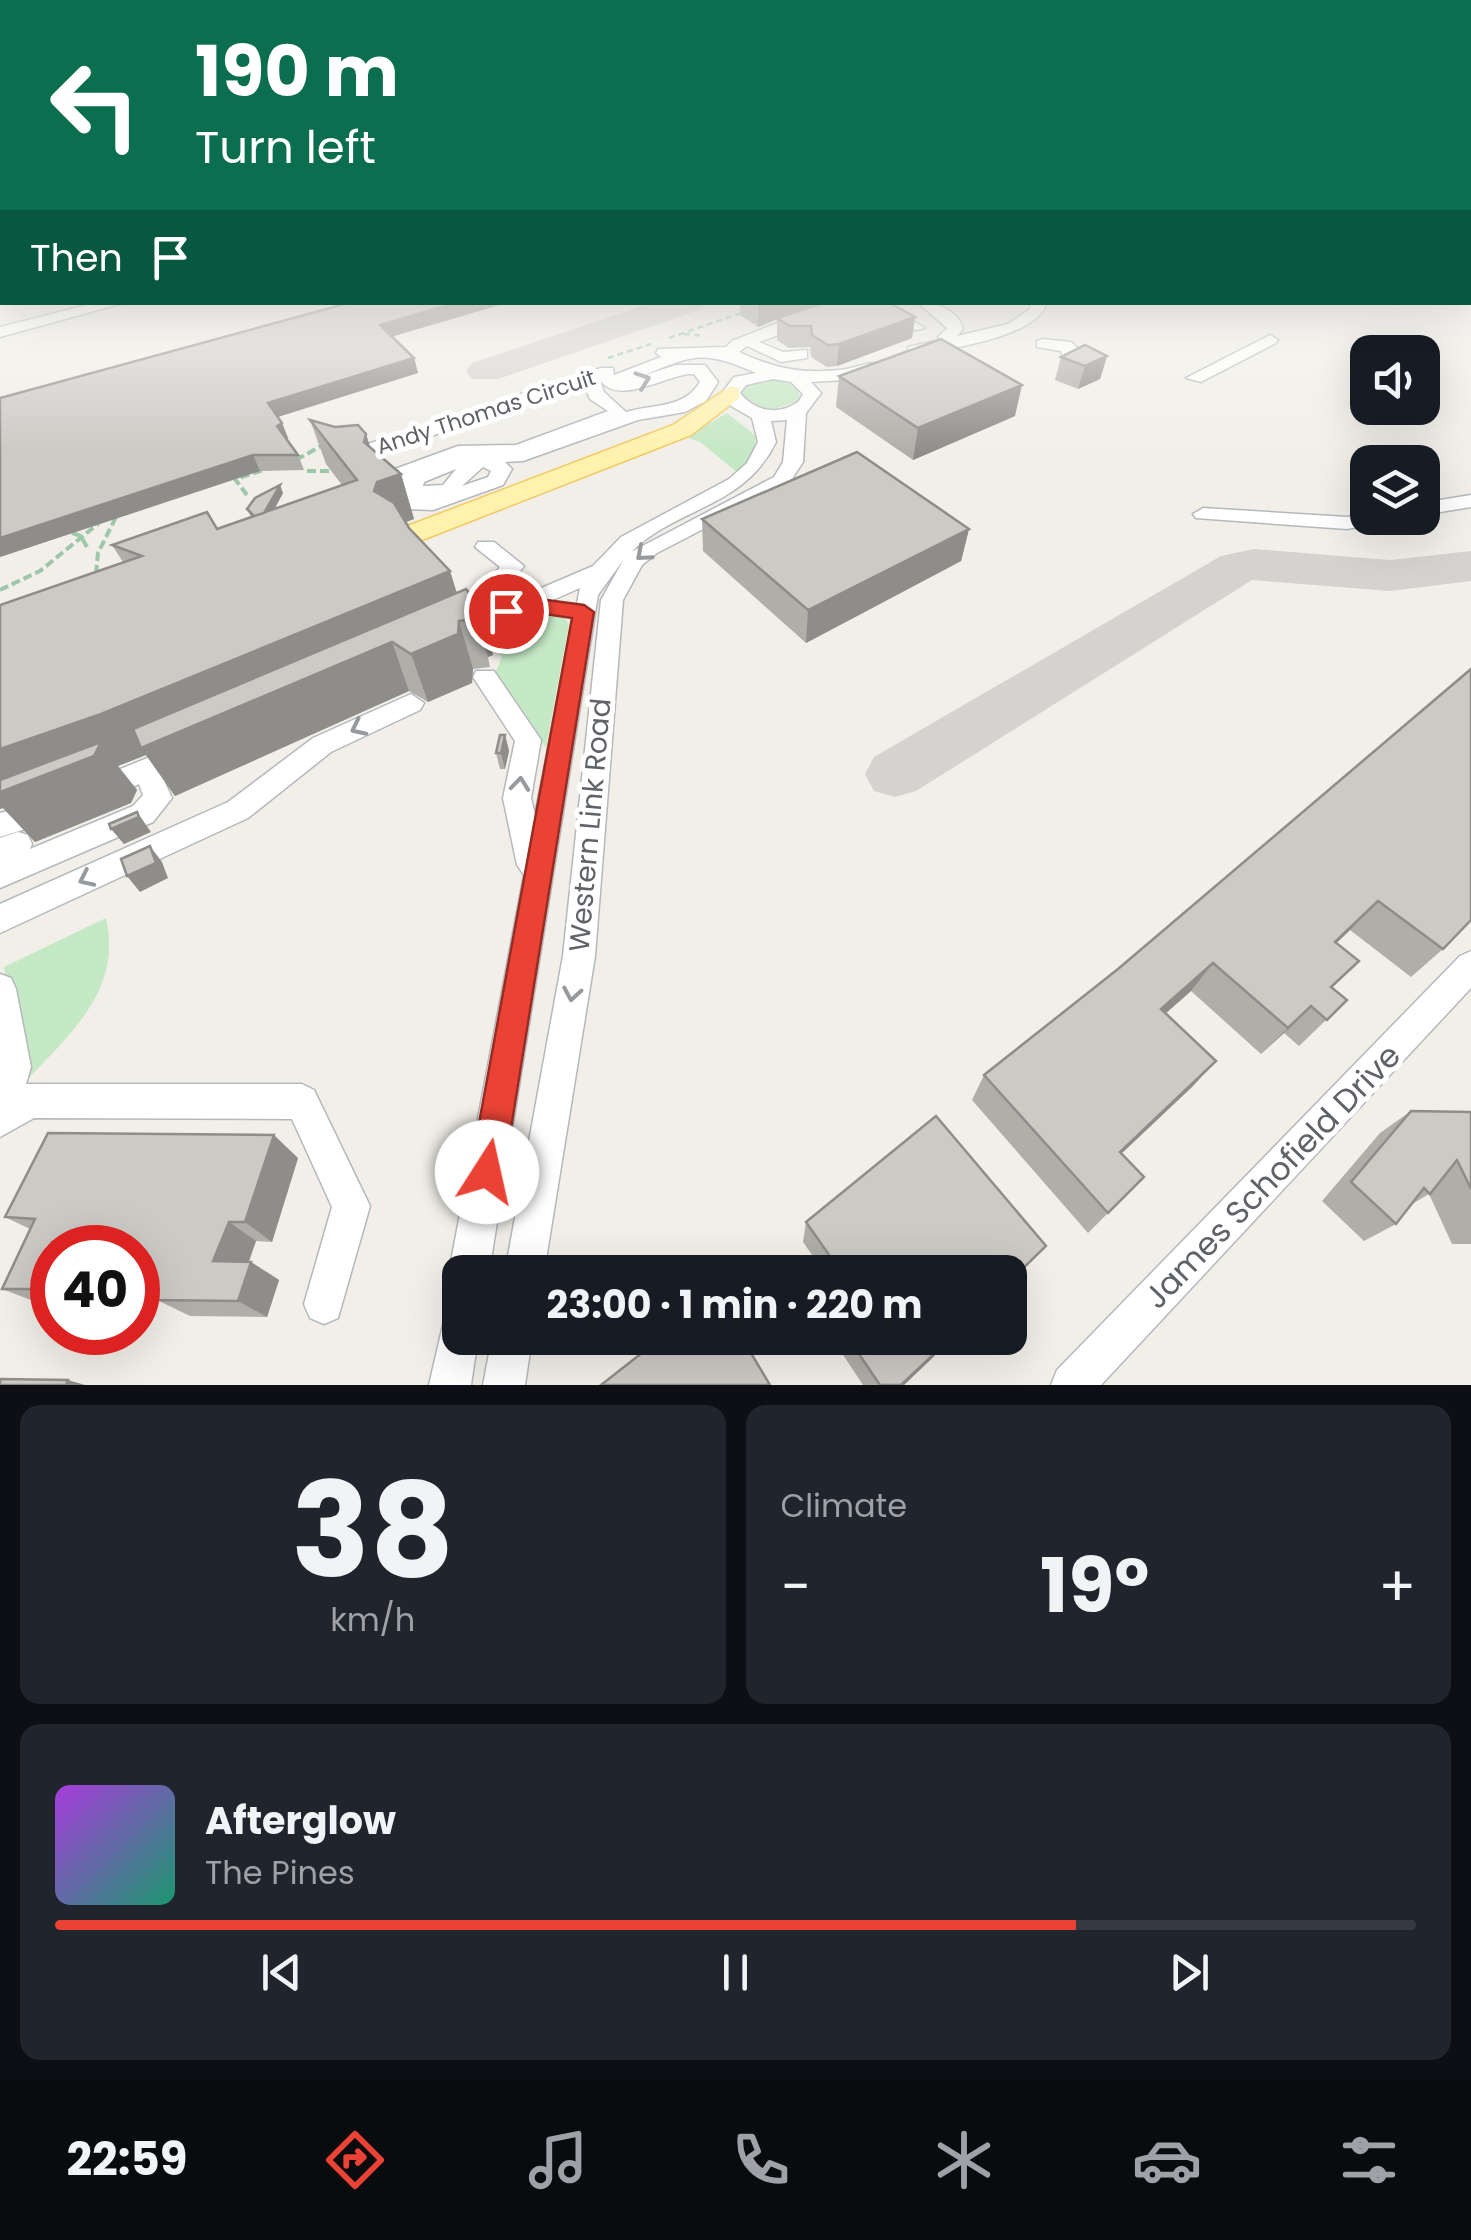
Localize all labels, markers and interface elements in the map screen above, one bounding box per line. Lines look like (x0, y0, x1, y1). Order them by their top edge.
text: 190 m (195, 22, 399, 121)
icon: left (30, 40, 160, 170)
text: Turn left (195, 116, 376, 179)
icon: arrive (143, 230, 198, 285)
text: Then (30, 231, 123, 284)
map controls (1350, 335, 1440, 535)
button: sound (1350, 335, 1440, 425)
street label: Andy Thomas Circuit (373, 362, 599, 462)
one-way arrow (633, 372, 650, 392)
button: layers (1350, 445, 1440, 535)
one-way arrow (636, 543, 655, 561)
pin (464, 569, 549, 654)
icon: arrive (479, 584, 534, 639)
street label: Western Link Road (559, 697, 621, 953)
one-way arrow (350, 715, 368, 735)
one-way arrow (509, 776, 530, 792)
one-way arrow (78, 867, 96, 887)
one-way arrow (562, 986, 583, 1003)
street label: James Schofield Drive (1133, 1034, 1411, 1318)
position arrow (435, 1120, 539, 1224)
speed limit sign: 40 (30, 1225, 160, 1355)
text: 23:00 · 1 min · 220 m (547, 1278, 922, 1331)
text: 38 (291, 1439, 454, 1622)
text: Climate (781, 1483, 907, 1528)
text: 19° (1040, 1533, 1149, 1638)
text: − (781, 1548, 811, 1625)
text: + (1378, 1548, 1416, 1625)
text: km/h (330, 1597, 415, 1642)
text: Afterglow (205, 1794, 396, 1847)
text: The Pines (205, 1850, 355, 1895)
icon: previous (254, 1945, 309, 2000)
icon: pause (708, 1945, 763, 2000)
icon: next (1162, 1945, 1217, 2000)
icon: directions (320, 2125, 390, 2195)
icon: music (523, 2125, 593, 2195)
icon: phone (726, 2125, 796, 2195)
icon: climate (929, 2125, 999, 2195)
icon: car (1132, 2125, 1202, 2195)
icon: filters (1334, 2125, 1404, 2195)
text: 22:59 (66, 2128, 188, 2191)

